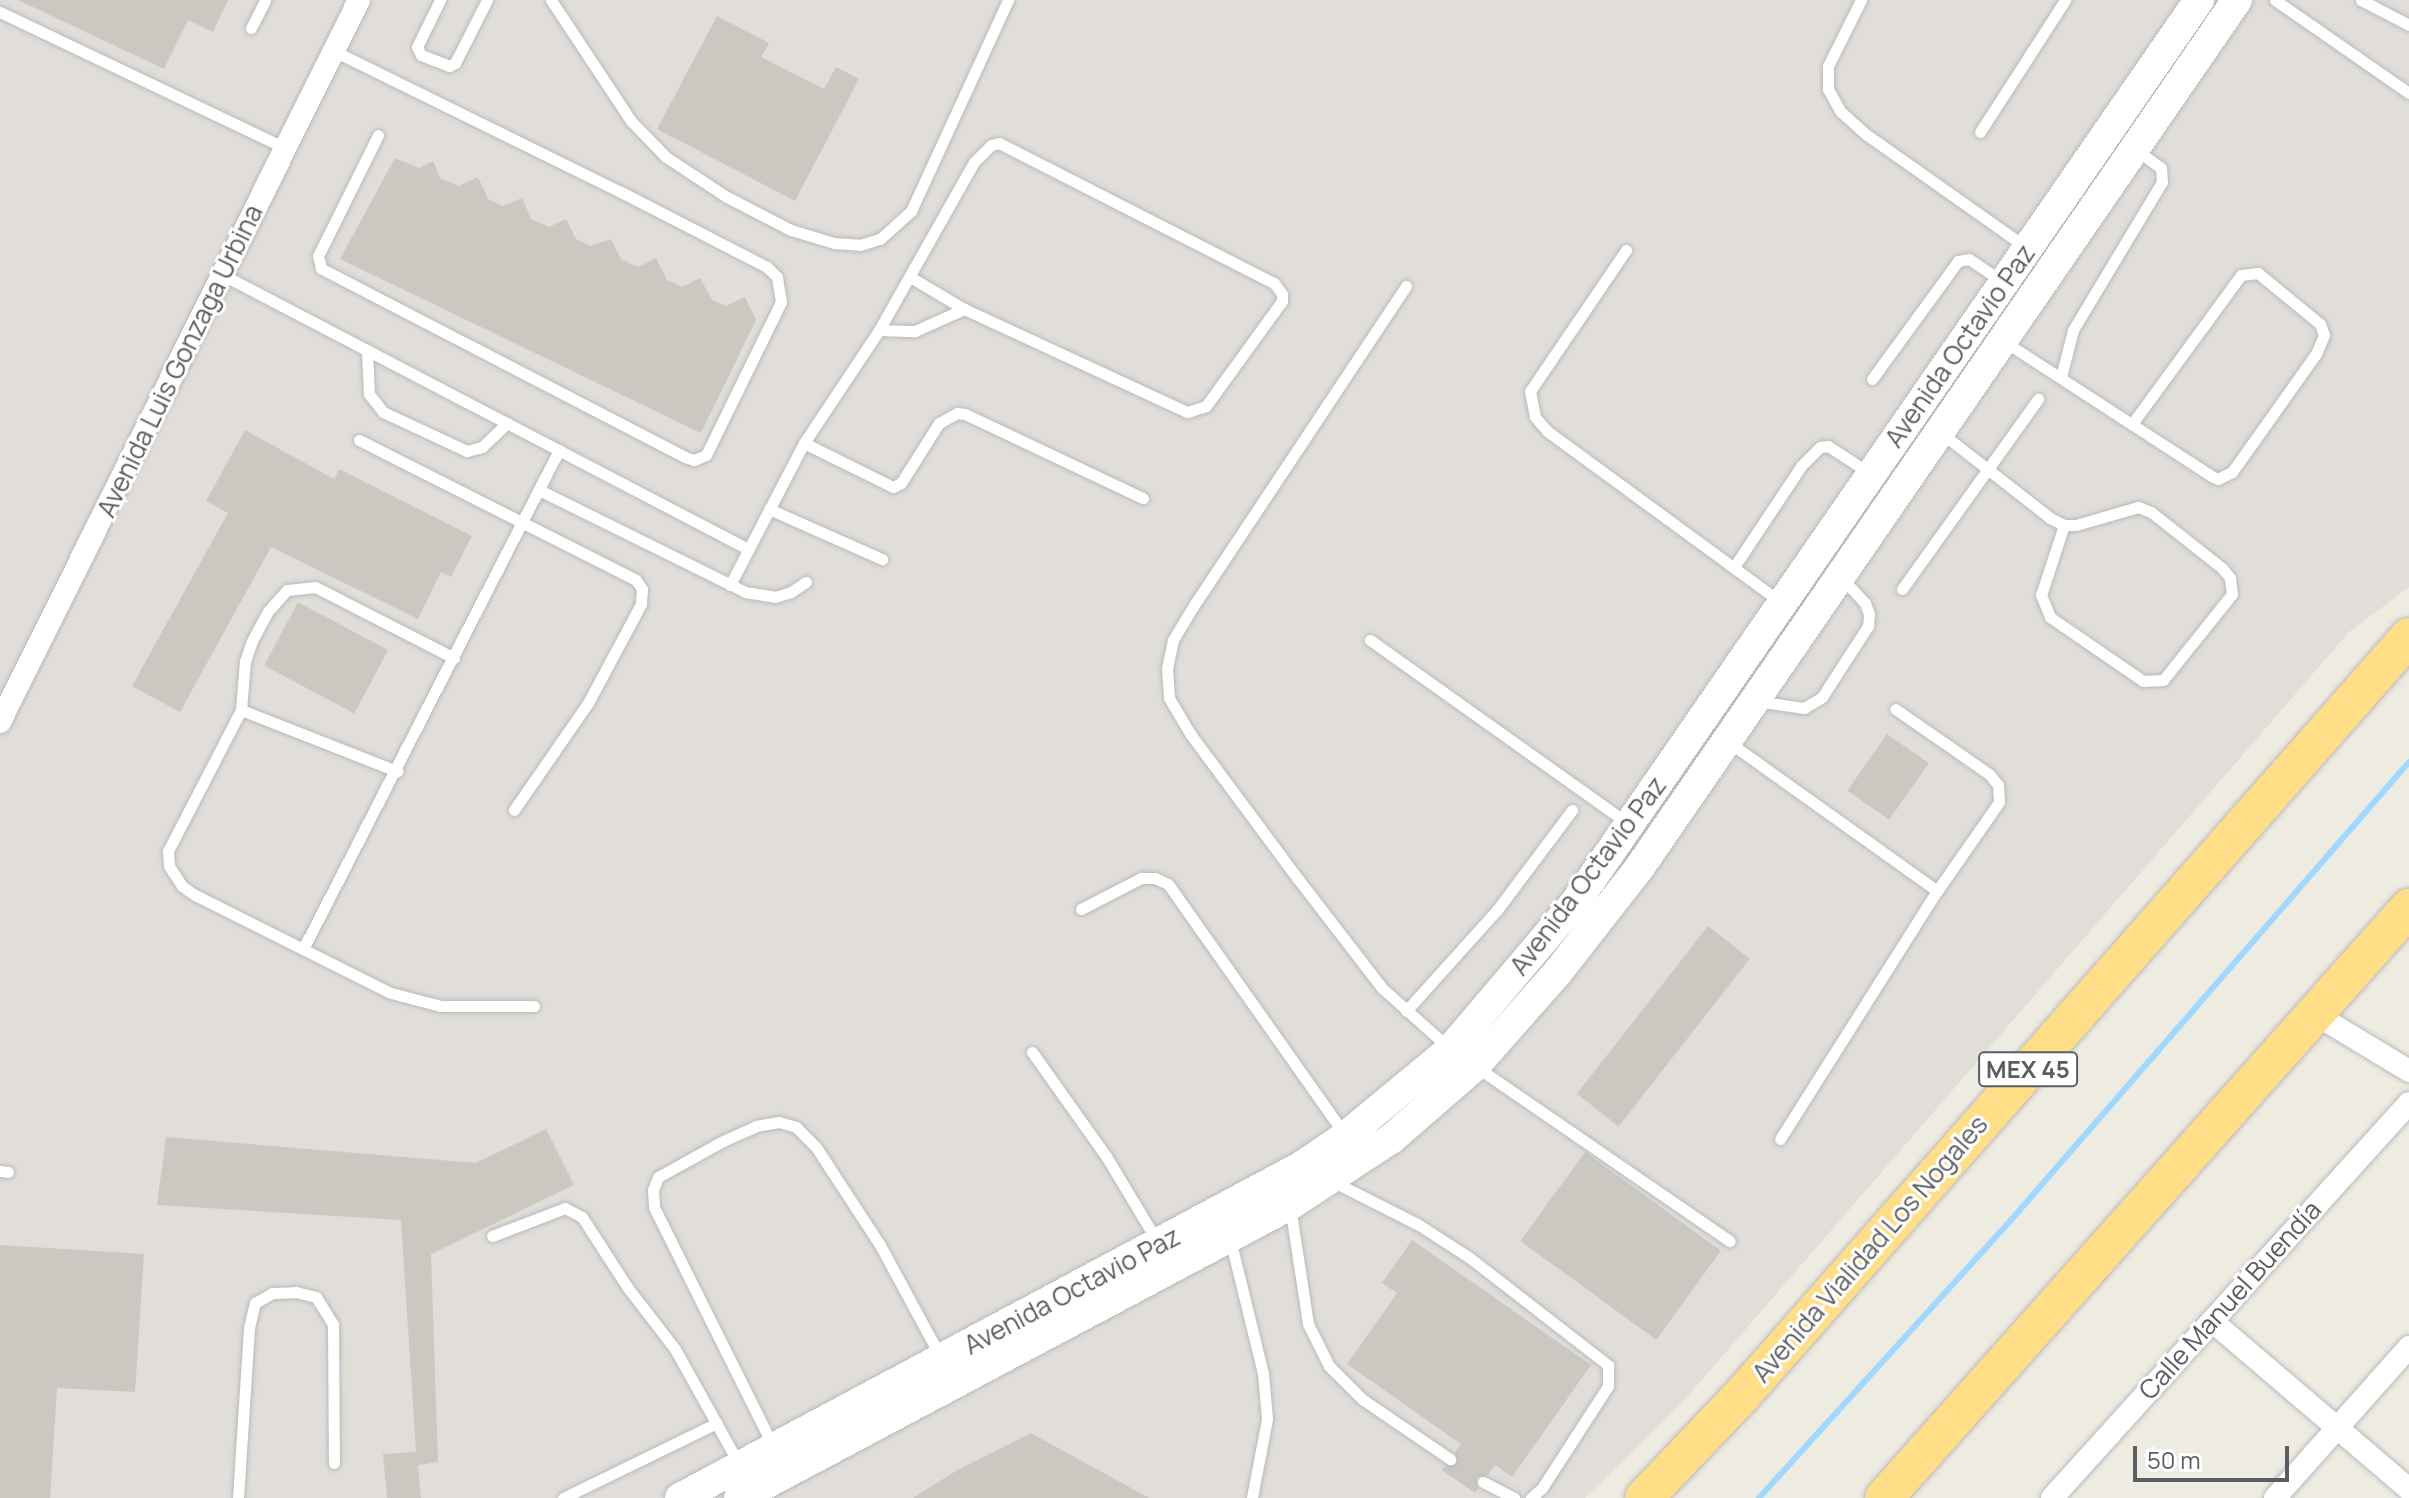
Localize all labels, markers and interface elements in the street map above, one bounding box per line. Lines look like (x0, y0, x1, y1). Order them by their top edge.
street label: Avenida Luis Gonzaga Urbina (91, 200, 269, 522)
street label: Avenida Octavio Paz (1878, 239, 2042, 453)
street label: Avenida Octavio Paz (1503, 771, 1673, 981)
road number: MEX 45 (1978, 1049, 2078, 1089)
street label: Avenida Vialidad Los Nogales (1746, 1109, 1994, 1389)
street label: Calle Manuel Buendía (2133, 1194, 2327, 1406)
street label: Avenida Octavio Paz (959, 1221, 1185, 1361)
scale bar (2137, 1430, 2293, 1480)
text: 50 m (2147, 1443, 2201, 1476)

